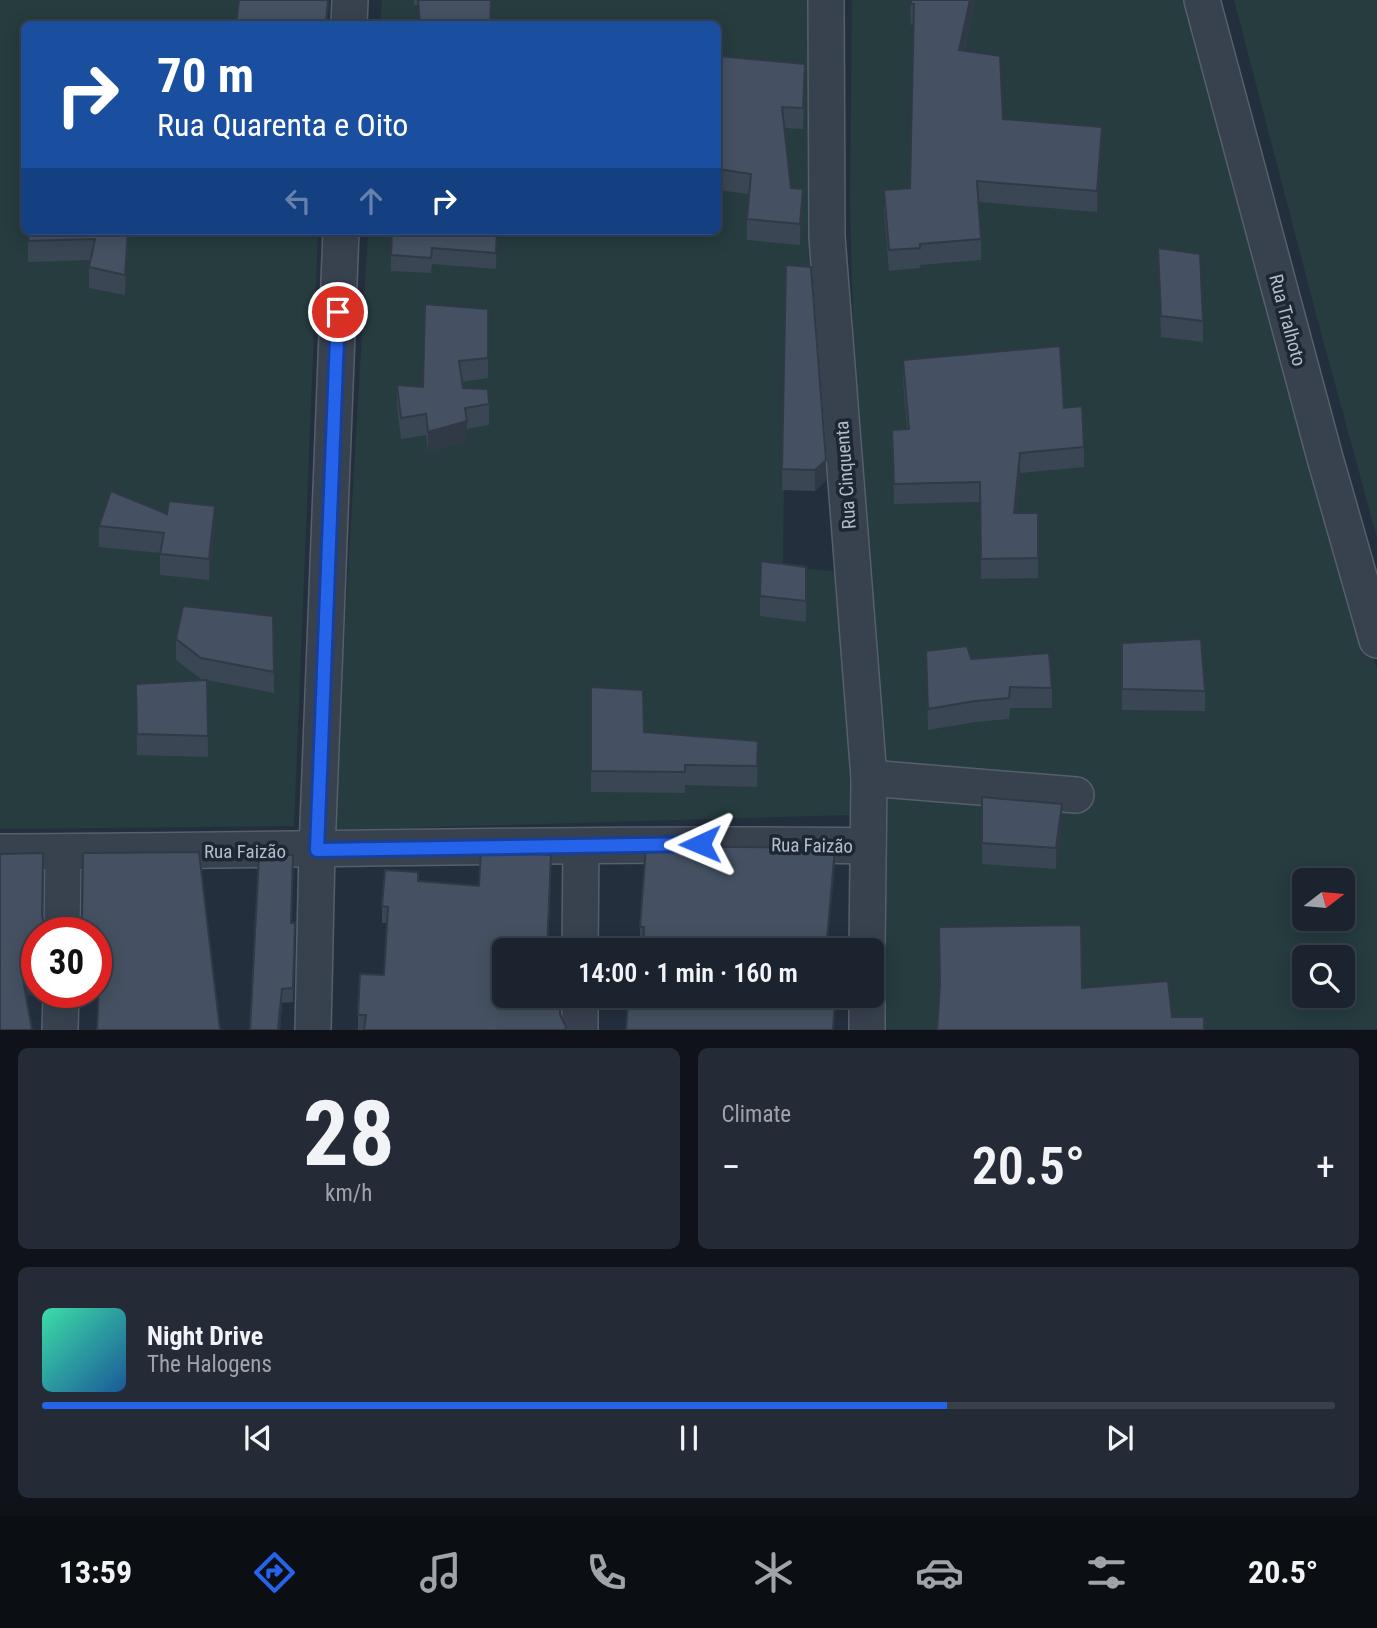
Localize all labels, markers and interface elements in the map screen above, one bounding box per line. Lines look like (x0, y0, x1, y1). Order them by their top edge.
text: 70 m (157, 47, 254, 104)
icon: right (42, 49, 133, 140)
text: Rua Quarenta e Oito (157, 106, 408, 144)
icon: left (279, 182, 317, 220)
icon: ahead (352, 182, 390, 220)
icon: right (425, 182, 463, 220)
street label: Rua Tralhoto (1264, 272, 1311, 369)
pin (308, 282, 368, 342)
icon: arrive (319, 293, 357, 331)
street label: Rua Cinquenta (830, 420, 861, 530)
position arrow (663, 807, 737, 881)
street label: Rua Faizão (771, 833, 853, 858)
street label: Rua Faizão (204, 840, 286, 863)
north arrow (1292, 868, 1354, 931)
map controls (1292, 868, 1355, 1008)
speed limit sign: 30 (21, 917, 112, 1008)
button: search (1292, 945, 1355, 1008)
text: 14:00 · 1 min · 160 m (578, 958, 798, 988)
text: 28 (303, 1081, 395, 1187)
text: Climate (722, 1101, 791, 1128)
text: 20.5° (972, 1136, 1085, 1197)
text: − (722, 1145, 741, 1189)
text: + (1316, 1145, 1335, 1189)
text: km/h (325, 1180, 372, 1207)
text: Night Drive (147, 1321, 263, 1351)
text: The Halogens (147, 1351, 272, 1378)
icon: previous (239, 1419, 277, 1457)
icon: pause (670, 1419, 708, 1457)
icon: next (1101, 1419, 1139, 1457)
icon: directions (250, 1548, 299, 1597)
icon: music (416, 1548, 465, 1597)
icon: phone (582, 1548, 631, 1597)
icon: climate (749, 1548, 798, 1597)
icon: car (915, 1548, 964, 1597)
icon: filters (1082, 1548, 1131, 1597)
text: 13:59 (59, 1553, 132, 1591)
text: 20.5° (1248, 1553, 1318, 1591)

